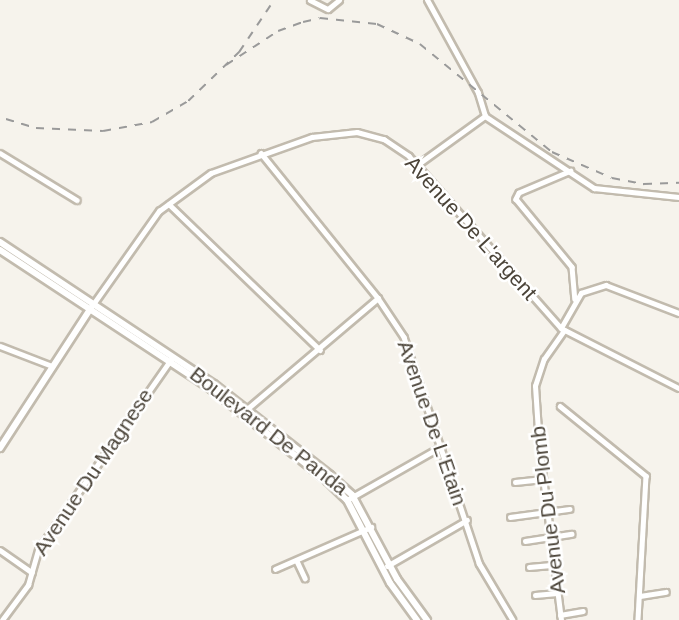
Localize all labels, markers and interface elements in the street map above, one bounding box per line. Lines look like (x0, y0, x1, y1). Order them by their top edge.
street label: Avenue De L'argent (400, 151, 542, 305)
street label: Avenue De L'Etain (392, 337, 472, 509)
street label: Boulevard De Panda (185, 361, 353, 501)
street label: Avenue Du Magnese (28, 384, 158, 560)
street label: Avenue Du Plomb (525, 425, 571, 595)

